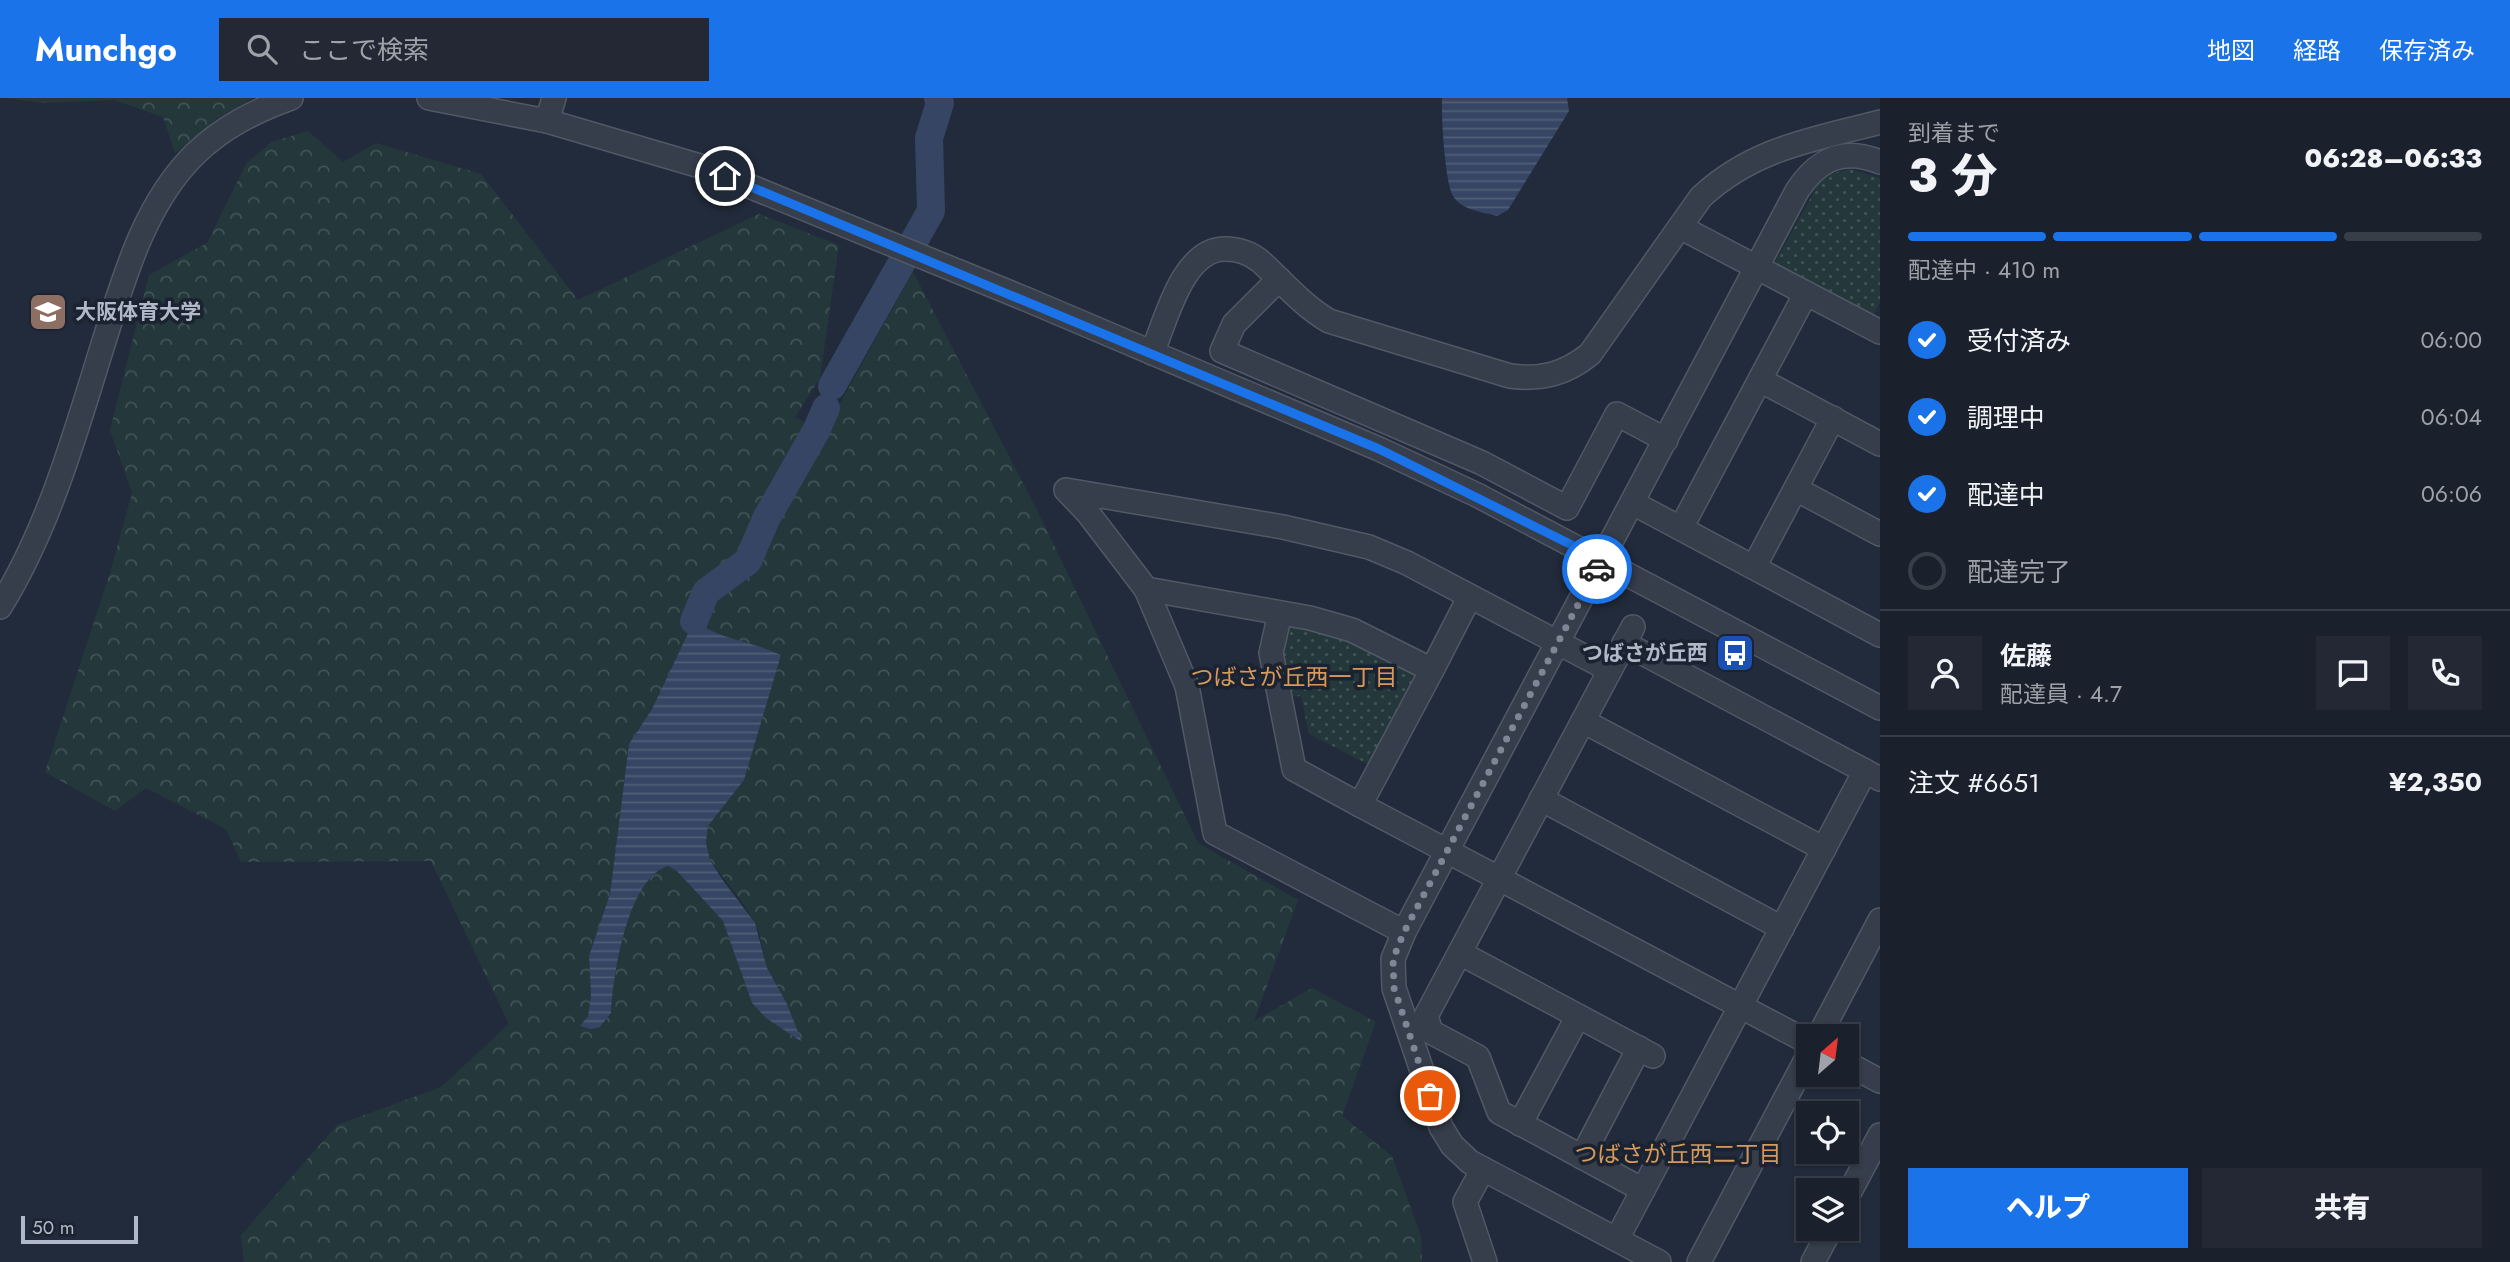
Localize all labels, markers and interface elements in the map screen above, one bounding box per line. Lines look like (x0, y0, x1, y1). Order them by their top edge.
search box (219, 18, 709, 81)
text: Munchgo (35, 26, 177, 73)
icon: search (243, 30, 281, 68)
text: ここで検索 (299, 31, 429, 69)
text: 地図 (2207, 33, 2255, 68)
text: 経路 (2293, 33, 2341, 68)
text: 保存済み (2379, 33, 2475, 68)
text: 到着まで (1908, 116, 2000, 150)
text: 06:28–06:33 (2304, 139, 2482, 177)
text: 3 分 (1908, 143, 1997, 209)
pin (695, 146, 755, 206)
icon: home (706, 157, 744, 195)
text: 配達中 · 410 m (1908, 253, 2060, 287)
school or university icon: 大阪体育大学 (27, 291, 69, 333)
place label: 大阪体育大学 (75, 297, 201, 327)
icon: check (1908, 321, 1946, 359)
text: 受付済み (1967, 322, 2071, 360)
text: 06:00 (2420, 323, 2482, 357)
icon: check (1908, 398, 1946, 436)
text: 調理中 (1967, 399, 2045, 437)
text: 06:04 (2421, 400, 2482, 434)
icon: check (1908, 475, 1946, 513)
text: 配達中 (1967, 476, 2045, 514)
text: 06:06 (2421, 477, 2482, 511)
courier (1562, 534, 1632, 604)
icon: car (1578, 550, 1616, 588)
text: 配達完了 (1967, 553, 2071, 591)
bus stop icon: つばさが丘西 (1714, 632, 1756, 674)
button: person (1908, 636, 1982, 710)
button: chat (2316, 636, 2390, 710)
button: phone (2408, 636, 2482, 710)
text: 佐藤 (2000, 637, 2052, 675)
place label: つばさが丘西 (1582, 638, 1708, 668)
district label: つばさが丘西一丁目 (1191, 660, 1398, 694)
text: 配達員 · 4.7 (2000, 677, 2122, 711)
text: ¥2,350 (2389, 763, 2482, 801)
text: 注文 #6651 (1908, 764, 2040, 802)
north arrow (1796, 1024, 1858, 1087)
map controls (1796, 1024, 1859, 1241)
pin (1400, 1066, 1460, 1126)
icon: bag (1411, 1077, 1449, 1115)
button: locate (1796, 1101, 1859, 1164)
district label: つばさが丘西二丁目 (1575, 1137, 1782, 1171)
button: ヘルプ (1908, 1168, 2188, 1248)
button: 共有 (2202, 1168, 2482, 1248)
button: layers (1796, 1178, 1859, 1241)
scale bar (21, 1213, 138, 1245)
text: 50 m (32, 1214, 75, 1241)

